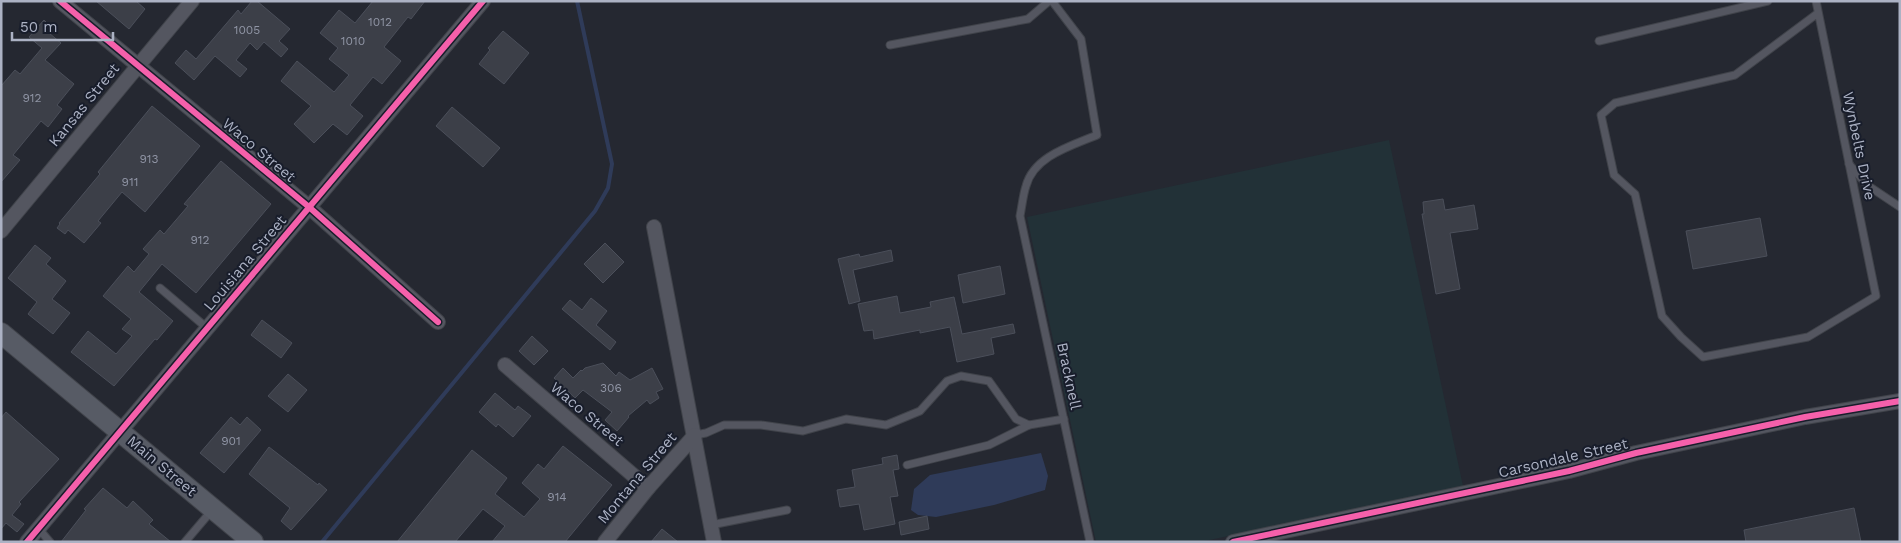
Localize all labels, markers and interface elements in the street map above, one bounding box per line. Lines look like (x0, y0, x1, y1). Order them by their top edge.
scale bar (12, 10, 114, 42)
house number: 1012 (368, 15, 392, 29)
text: 50 m (20, 18, 57, 36)
house number: 1005 (234, 23, 260, 37)
house number: 1010 (341, 34, 365, 48)
street label: Kansas Street (45, 59, 124, 150)
street label: Wynbelts Drive (1839, 90, 1879, 202)
house number: 912 (22, 91, 42, 105)
street label: Waco Street (219, 114, 300, 186)
house number: 913 (139, 152, 159, 166)
house number: 911 (122, 175, 138, 189)
street label: Louisiana Street (200, 211, 291, 314)
house number: 912 (190, 233, 210, 247)
street label: Bracknell (1053, 341, 1085, 412)
street label: Waco Street (547, 378, 628, 450)
house number: 306 (600, 381, 622, 395)
street label: Montana Street (594, 428, 681, 527)
street label: Main Street (124, 432, 201, 501)
house number: 901 (221, 434, 241, 448)
street label: Carsondale Street (1497, 434, 1630, 482)
house number: 914 (547, 490, 567, 504)

